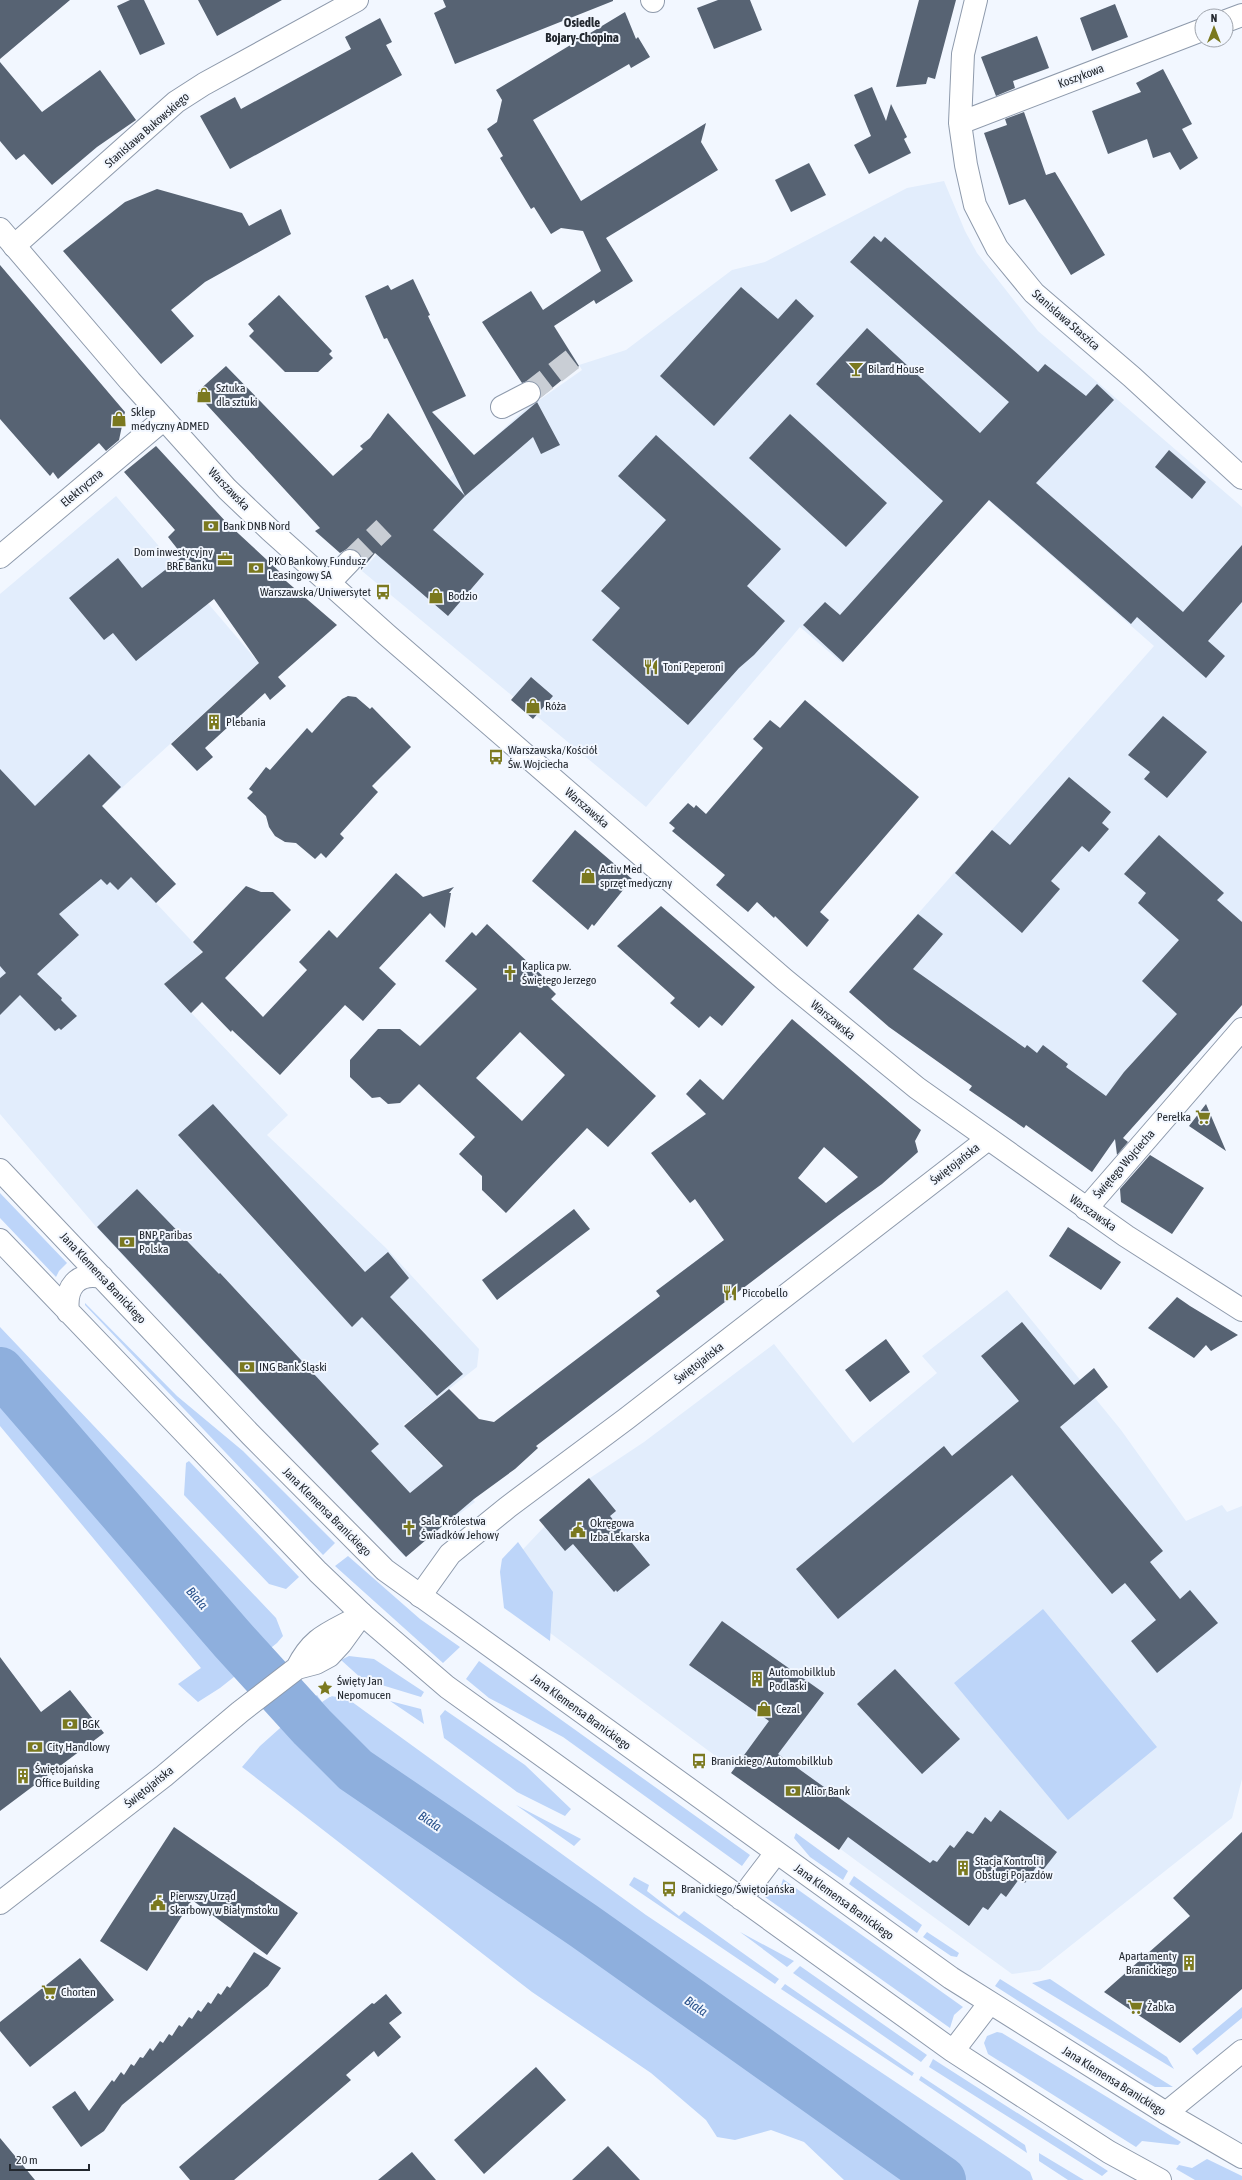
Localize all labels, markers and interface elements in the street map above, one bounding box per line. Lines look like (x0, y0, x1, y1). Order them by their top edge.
north arrow (1194, 8, 1234, 48)
text: N (1211, 12, 1217, 24)
district label: Osiedle Bojary-Chopina (545, 15, 619, 45)
street label: Koszykowa (1056, 61, 1106, 91)
street label: Stanisława Bukowskiego (102, 89, 192, 170)
street label: Stanisława Staszica (1029, 287, 1103, 353)
bar icon: Bilard House (847, 360, 865, 378)
place label: Bilard House (868, 362, 924, 376)
place label: Sztuka dla sztuki (216, 381, 258, 409)
shop icon: Sztuka dla sztuki (195, 386, 213, 404)
place label: Sklep medyczny ADMED (131, 405, 209, 433)
shop icon: Sklep medyczny ADMED (110, 410, 128, 428)
street label: Warszawska (205, 465, 253, 513)
street label: Elektryczna (58, 466, 106, 510)
bank icon: Bank DNB Nord (202, 517, 220, 535)
place label: Bank DNB Nord (223, 519, 290, 533)
place label: Dom inwestycyjny BRE Banku (134, 545, 213, 573)
office icon: Dom inwestycyjny BRE Banku (216, 550, 234, 568)
place label: PKO Bankowy Fundusz Leasingowy SA (268, 554, 367, 582)
bank icon: PKO Bankowy Fundusz Leasingowy SA (247, 559, 265, 577)
bus stop icon: Warszawska/Uniwersytet (374, 583, 392, 601)
place label: Warszawska/Uniwersytet (260, 585, 372, 599)
shop icon: Bodzio (427, 587, 445, 605)
place label: Bodzio (448, 589, 478, 603)
restaurant icon: Toni Peperoni (642, 658, 660, 676)
place label: Toni Peperoni (663, 660, 724, 674)
shop icon: Róża (524, 697, 542, 715)
place label: Róża (545, 699, 566, 713)
building icon: Plebania (205, 713, 223, 731)
place label: Plebania (226, 715, 266, 729)
place label: Warszawska/Kościół Św. Wojciecha (508, 743, 598, 771)
bus stop icon: Warszawska/Kościół Św. Wojciecha (487, 748, 505, 766)
street label: Warszawska (562, 785, 612, 831)
place label: Activ Med sprzęt medyczny (600, 862, 672, 890)
shop icon: Activ Med sprzęt medyczny (579, 867, 597, 885)
place label: Kaplica pw. Świętego Jerzego (522, 959, 597, 987)
church icon: Kaplica pw. Świętego Jerzego (501, 964, 519, 982)
street label: Warszawska (808, 997, 858, 1043)
supermarket icon: Perełka (1194, 1108, 1212, 1126)
place label: Perełka (1157, 1110, 1191, 1124)
street label: Świętego Wojciecha (1090, 1127, 1158, 1201)
street label: Świętojańska (928, 1140, 982, 1188)
street label: Warszawska (1067, 1192, 1119, 1234)
place label: BNP Paribas Polska (139, 1228, 192, 1256)
street label: Jana Klemensa Branickiego (57, 1230, 149, 1327)
bank icon: BNP Paribas Polska (118, 1233, 136, 1251)
restaurant icon: Piccobello (721, 1284, 739, 1302)
place label: Piccobello (742, 1286, 788, 1300)
street label: Świętojańska (672, 1339, 726, 1387)
bank icon: ING Bank Śląski (238, 1358, 256, 1376)
place label: ING Bank Śląski (259, 1360, 327, 1374)
street label: Jana Klemensa Branickiego (280, 1465, 374, 1559)
place label: Sala Królestwa Świadków Jehowy (421, 1514, 499, 1542)
place label: Okręgowa Izba Lekarska (590, 1516, 650, 1544)
church icon: Sala Królestwa Świadków Jehowy (400, 1519, 418, 1537)
public building icon: Okręgowa Izba Lekarska (569, 1521, 587, 1539)
water label: Biała (183, 1584, 211, 1612)
place label: Automobilklub Podlaski (769, 1665, 836, 1693)
building icon: Automobilklub Podlaski (748, 1670, 766, 1688)
street label: Jana Klemensa Branickiego (529, 1671, 634, 1753)
place label: Święty Jan Nepomucen (337, 1674, 391, 1702)
place icon: Święty Jan Nepomucen (316, 1679, 334, 1697)
shop icon: Cezal (755, 1700, 773, 1718)
place label: Cezal (776, 1702, 801, 1716)
bank icon: BGK (61, 1715, 79, 1733)
place label: BGK (82, 1717, 100, 1731)
bank icon: City Handlowy (26, 1738, 44, 1756)
place label: City Handlowy (47, 1740, 110, 1754)
bus stop icon: Branickiego/Automobilklub (690, 1752, 708, 1770)
place label: Branickiego/Automobilklub (711, 1754, 833, 1768)
place label: Świętojańska Office Building (35, 1762, 100, 1790)
street label: Świętojańska (122, 1763, 176, 1811)
building icon: Świętojańska Office Building (14, 1767, 32, 1785)
bank icon: Alior Bank (784, 1782, 802, 1800)
place label: Alior Bank (805, 1784, 851, 1798)
water label: Biała (416, 1808, 444, 1834)
place label: Stacja Kontroli i Obsługi Pojazdów (975, 1854, 1053, 1882)
building icon: Stacja Kontroli i Obsługi Pojazdów (954, 1859, 972, 1877)
street label: Jana Klemensa Branickiego (792, 1861, 897, 1943)
bus stop icon: Branickiego/Świętojańska (660, 1880, 678, 1898)
place label: Branickiego/Świętojańska (681, 1882, 795, 1896)
place label: Pierwszy Urząd Skarbowy w Białymstoku (170, 1889, 278, 1917)
public building icon: Pierwszy Urząd Skarbowy w Białymstoku (149, 1894, 167, 1912)
place label: Apartamenty Branickiego (1119, 1949, 1177, 1977)
building icon: Apartamenty Branickiego (1180, 1954, 1198, 1972)
supermarket icon: Chorten (40, 1983, 58, 2001)
place label: Chorten (61, 1985, 96, 1999)
water label: Biała (682, 1993, 710, 2019)
supermarket icon: Żabka (1126, 1998, 1144, 2016)
place label: Żabka (1147, 2000, 1175, 2014)
street label: Jana Klemensa Branickiego (1060, 2043, 1169, 2119)
scale bar (10, 2146, 89, 2172)
text: 20 m (16, 2153, 38, 2167)

